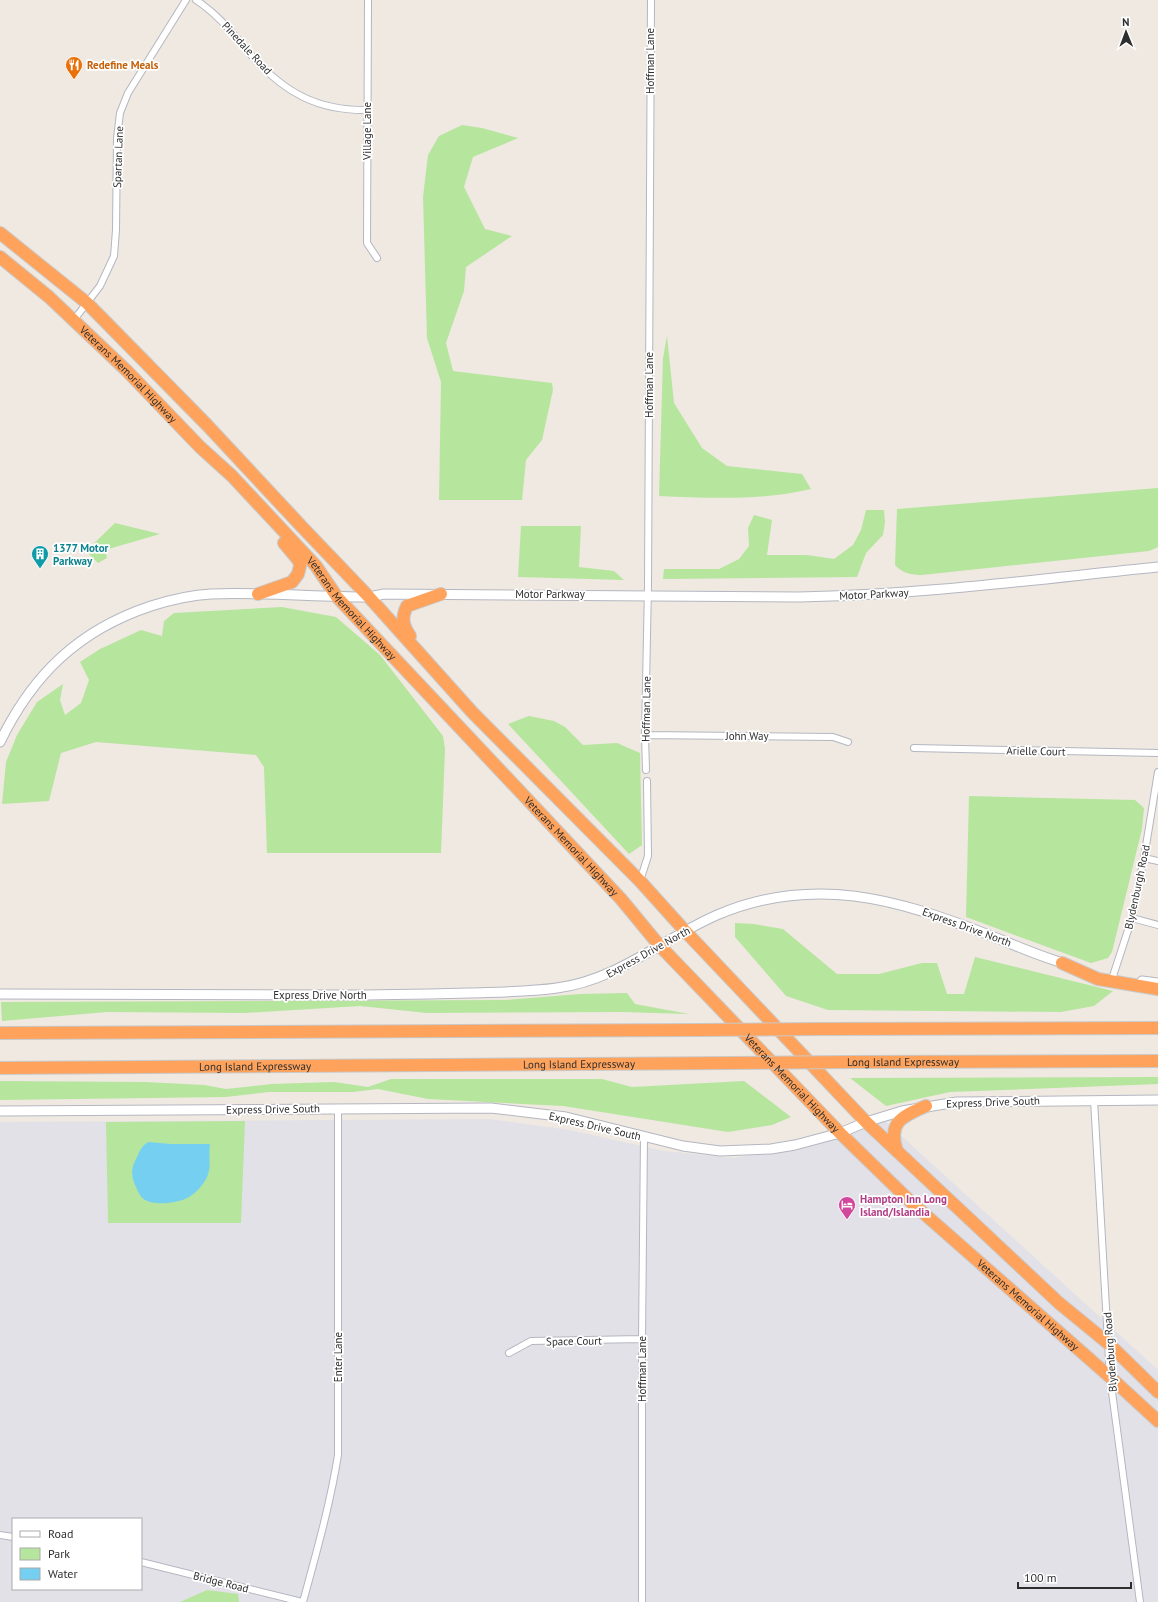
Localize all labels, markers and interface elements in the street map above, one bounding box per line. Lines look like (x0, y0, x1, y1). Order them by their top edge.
north arrow (1106, 12, 1146, 52)
text: N (1122, 15, 1130, 29)
street label: Pinedale Road (219, 19, 275, 77)
street label: Hoffman Lane (643, 28, 657, 94)
restaurant icon: Redefine Meals (64, 55, 84, 80)
place label: Redefine Meals (87, 58, 159, 72)
street label: Village Lane (360, 102, 374, 161)
street label: Spartan Lane (110, 125, 126, 188)
street label: Veterans Memorial Highway (76, 322, 181, 426)
street label: Hoffman Lane (642, 352, 656, 418)
place label: 1377 Motor Parkway (53, 541, 109, 568)
building icon: 1377 Motor Parkway (30, 544, 50, 569)
street label: Veterans Memorial Highway (303, 553, 400, 664)
street label: Motor Parkway (839, 585, 910, 603)
street label: Motor Parkway (515, 587, 586, 601)
street label: Hoffman Lane (638, 675, 654, 742)
street label: John Way (724, 729, 769, 743)
street label: Arielle Court (1006, 743, 1066, 759)
street label: Veterans Memorial Highway (520, 793, 622, 900)
street label: Blydenburgh Road (1121, 843, 1153, 931)
street label: Express Drive North (921, 904, 1013, 950)
street label: Express Drive North (604, 923, 692, 981)
street label: Express Drive North (273, 988, 367, 1002)
street label: Veterans Memorial Highway (741, 1030, 843, 1136)
street label: Long Island Expressway (847, 1055, 960, 1069)
street label: Long Island Expressway (523, 1057, 636, 1071)
street label: Long Island Expressway (199, 1059, 312, 1074)
street label: Express Drive South (946, 1093, 1040, 1111)
street label: Express Drive South (226, 1101, 320, 1117)
street label: Express Drive South (548, 1109, 642, 1143)
place label: Hampton Inn Long Island/Islandia (860, 1192, 947, 1219)
hotel icon: Hampton Inn Long Island/Islandia (837, 1195, 857, 1220)
street label: Veterans Memorial Highway (973, 1256, 1083, 1354)
street label: Blydenburg Road (1100, 1312, 1120, 1392)
street label: Enter Lane (331, 1331, 345, 1382)
street label: Space Court (546, 1334, 602, 1348)
street label: Hoffman Lane (635, 1336, 649, 1402)
legend (12, 1518, 142, 1590)
text: Road (48, 1526, 73, 1541)
text: Park (48, 1546, 70, 1561)
scale bar (1018, 1564, 1131, 1590)
text: Water (48, 1566, 78, 1581)
street label: Bridge Road (192, 1568, 250, 1596)
text: 100 m (1024, 1570, 1057, 1585)

